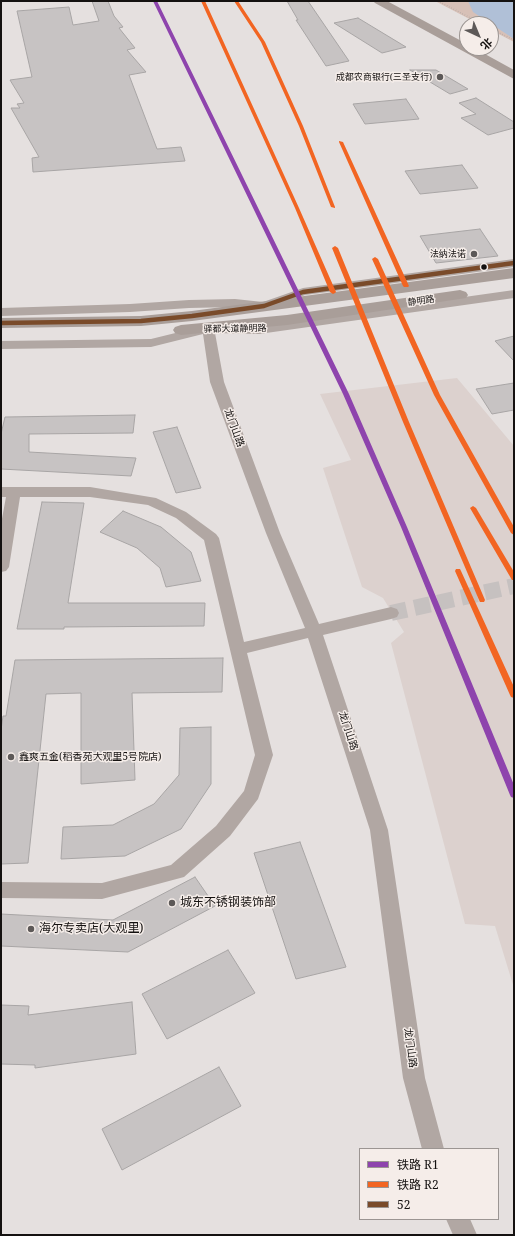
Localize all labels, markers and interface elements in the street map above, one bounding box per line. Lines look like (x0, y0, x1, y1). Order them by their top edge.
north arrow (459, 16, 499, 56)
text: 北 (478, 35, 496, 53)
place label: 成都农商银行(三圣支行) (336, 72, 432, 82)
marker: 成都农商银行(三圣支行) (435, 72, 445, 82)
place label: 法纳法诺 (430, 249, 466, 259)
marker: 法纳法诺 (469, 249, 479, 259)
unlabelled marker (479, 262, 489, 272)
street label: 静明路 (407, 294, 435, 308)
street label: 驿都大道静明路 (203, 323, 267, 335)
street label: 龙门山路 (222, 407, 246, 449)
street label: 龙门山路 (336, 710, 360, 752)
place label: 鑫爽五金(稻香苑大观里5号院店) (19, 751, 162, 763)
marker: 鑫爽五金(稻香苑大观里5号院店) (6, 752, 16, 762)
place label: 城东不锈钢装饰部 (180, 896, 276, 910)
marker: 城东不锈钢装饰部 (167, 898, 177, 908)
place label: 海尔专卖店(大观里) (39, 922, 143, 936)
marker: 海尔专卖店(大观里) (26, 924, 36, 934)
street label: 龙门山路 (401, 1027, 419, 1069)
legend (359, 1148, 499, 1220)
text: 铁路 R1 (397, 1156, 439, 1173)
text: 铁路 R2 (397, 1176, 439, 1193)
text: 52 (397, 1196, 410, 1213)

